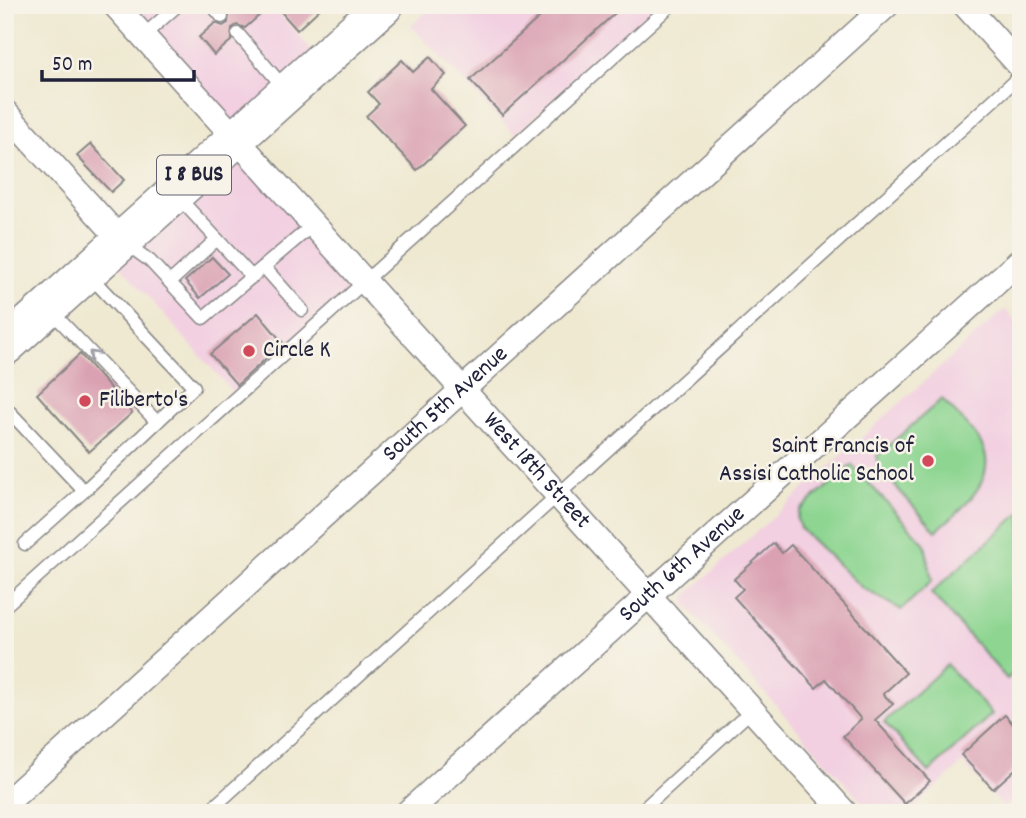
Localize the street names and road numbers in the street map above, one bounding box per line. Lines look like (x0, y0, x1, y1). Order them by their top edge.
road number: I 8 BUS (157, 156, 231, 194)
street label: South 5th Avenue (376, 338, 516, 471)
street label: West 18th Street (474, 405, 598, 537)
street label: South 6th Avenue (612, 499, 753, 631)

